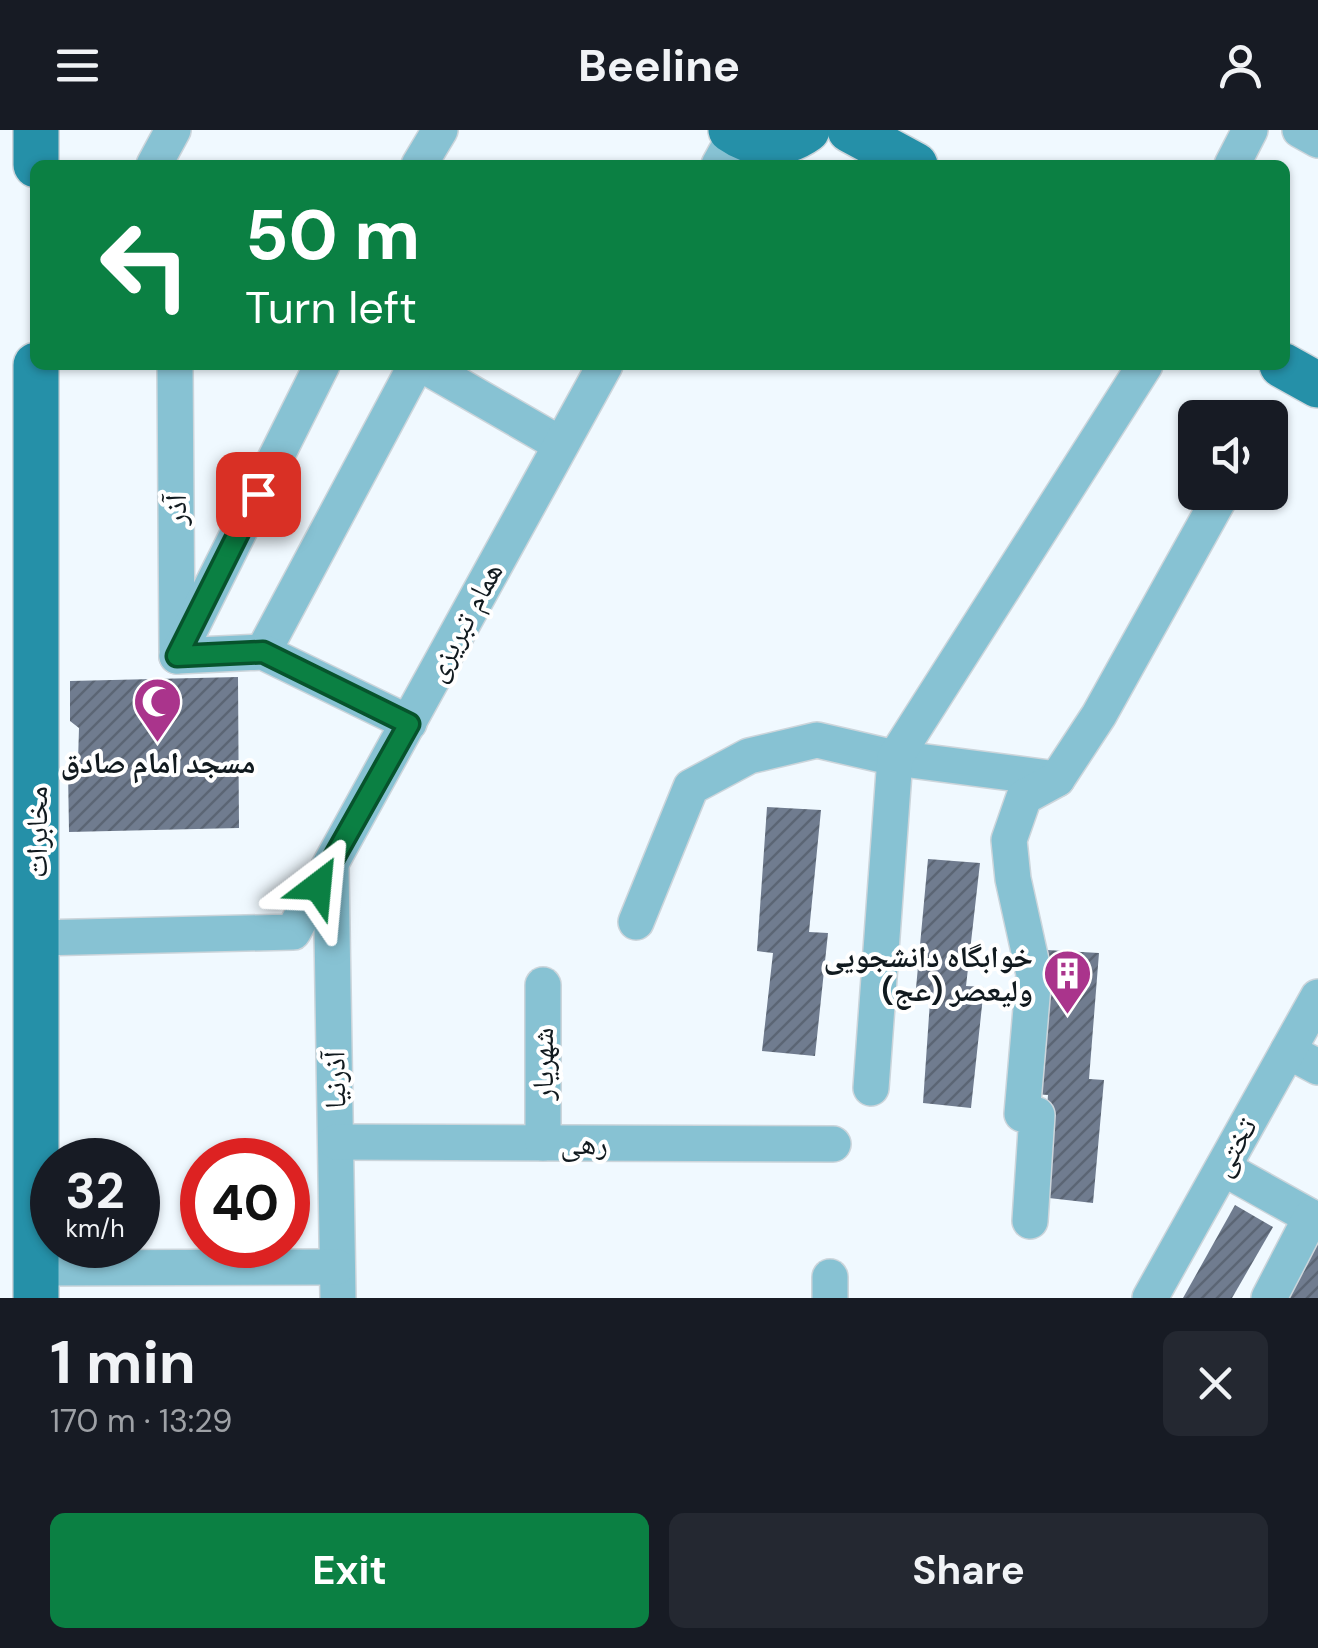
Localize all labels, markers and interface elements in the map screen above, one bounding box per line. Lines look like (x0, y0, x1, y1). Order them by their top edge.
text: Beeline (578, 36, 740, 95)
icon: menu (50, 38, 105, 93)
icon: person (1213, 38, 1268, 93)
text: 50 m (245, 190, 420, 281)
icon: left (80, 200, 210, 330)
text: Turn left (245, 278, 417, 337)
map controls (1178, 400, 1288, 510)
button: sound (1178, 400, 1288, 510)
pin (216, 452, 301, 537)
icon: arrive (231, 467, 286, 522)
street label: آذر (156, 493, 195, 527)
street label: همام تبریزی (416, 555, 511, 688)
mosque icon: مسجد امام صادق (132, 676, 184, 744)
place label: مسجد امام صادق (61, 743, 255, 784)
street label: مخابرات (17, 786, 56, 878)
position arrow (266, 834, 370, 938)
place label: خوابگاه دانشجویی ولیعصر (عج) (824, 937, 1033, 1010)
building icon: خوابگاه دانشجویی ولیعصر (عج) (1042, 948, 1094, 1016)
street label: شهریار (523, 1028, 562, 1101)
street label: آذرنیا (314, 1049, 355, 1109)
street label: تختی (1202, 1110, 1266, 1183)
street label: رهی (560, 1124, 608, 1163)
speed limit sign: 40 (180, 1138, 310, 1268)
text: 32 (66, 1158, 125, 1224)
text: km/h (65, 1212, 125, 1245)
text: 1 min (50, 1323, 196, 1402)
button: close (1163, 1331, 1268, 1436)
text: 170 m · 13:29 (50, 1400, 232, 1442)
button: Exit (50, 1513, 649, 1628)
button: Share (669, 1513, 1268, 1628)

